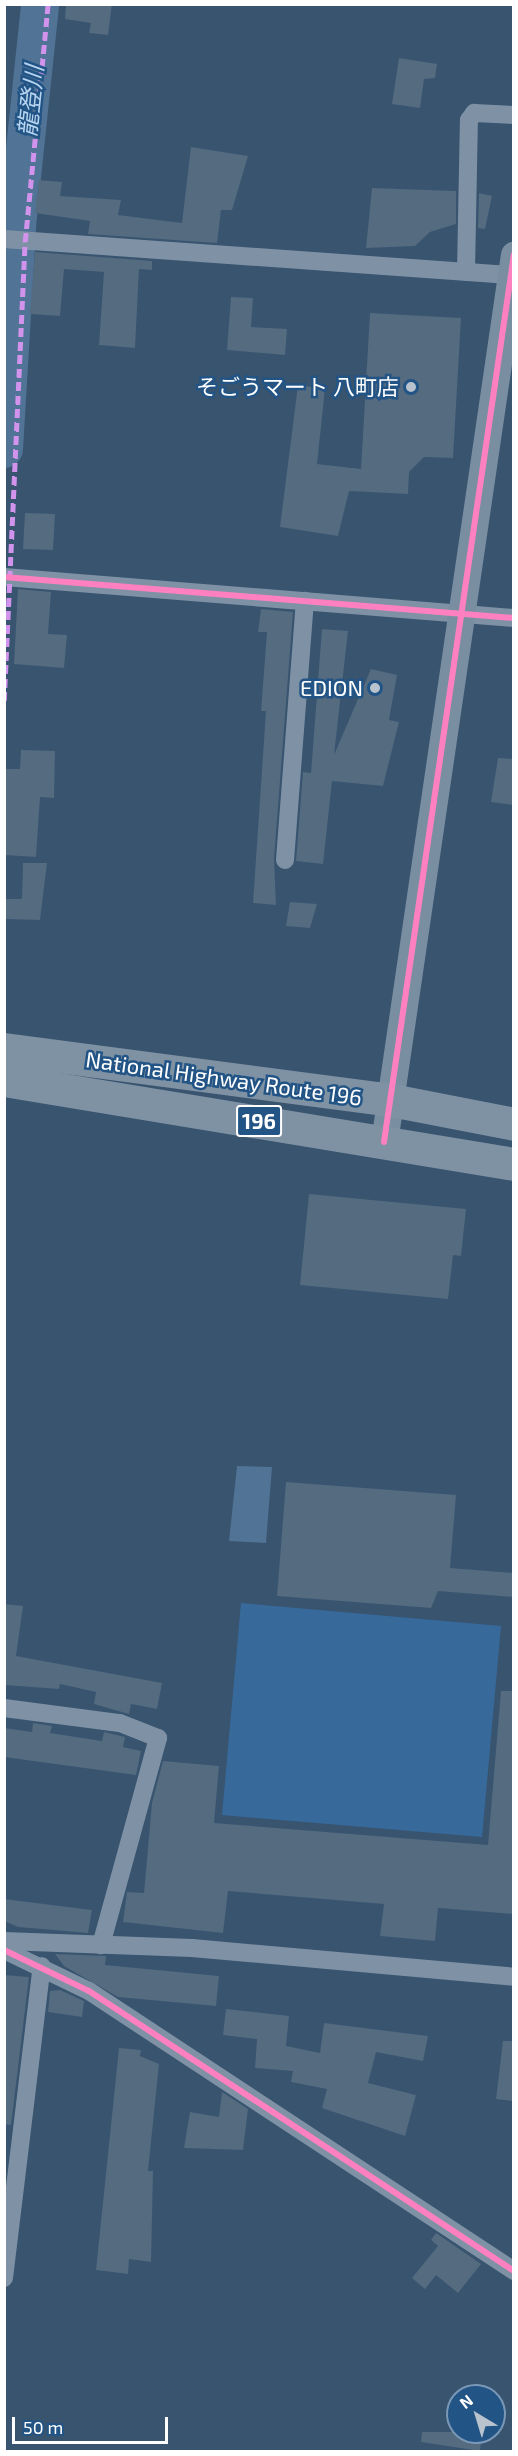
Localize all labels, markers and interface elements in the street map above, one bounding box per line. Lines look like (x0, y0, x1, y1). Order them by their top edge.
water label: 龍登川 (12, 64, 48, 138)
place label: そごうマート 八町店 (196, 374, 399, 400)
marker: そごうマート 八町店 (404, 380, 418, 394)
place label: EDION (300, 675, 363, 701)
marker: EDION (368, 681, 382, 695)
street label: National Highway Route 196 (84, 1045, 364, 1111)
road number: 196 (235, 1103, 283, 1139)
north arrow (446, 2384, 506, 2444)
text: N (455, 2390, 476, 2412)
scale bar (15, 2405, 171, 2443)
text: 50 m (23, 2416, 63, 2438)

